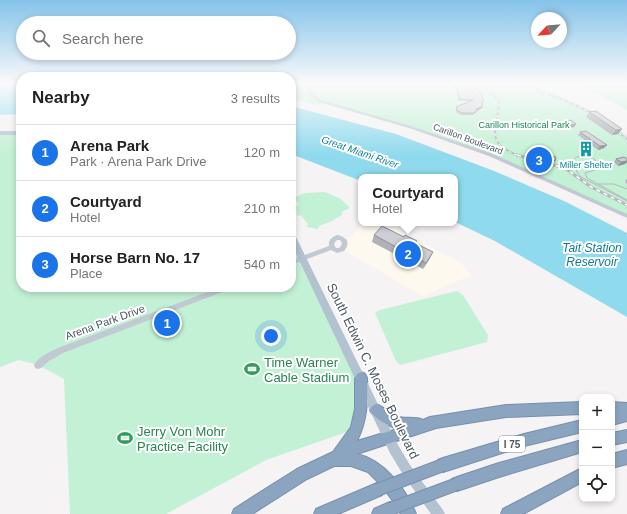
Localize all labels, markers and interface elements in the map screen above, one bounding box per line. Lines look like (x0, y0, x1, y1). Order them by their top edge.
north arrow (531, 12, 567, 48)
search box (16, 16, 296, 60)
icon: search (30, 27, 52, 49)
text: Search here (62, 30, 144, 47)
text: Nearby (32, 88, 90, 107)
text: 3 results (231, 91, 280, 106)
park label: Carillon Historical Park (478, 120, 570, 130)
street label: Carillon Boulevard (432, 122, 504, 156)
water label: Great Miami River (320, 134, 401, 171)
text: Arena Park (70, 137, 149, 154)
building icon: Miller Shelter (577, 140, 595, 158)
text: 1 (41, 145, 49, 160)
text: 120 m (244, 145, 280, 160)
pin: 3 (526, 145, 552, 175)
text: Park · Arena Park Drive (70, 154, 207, 169)
place label: Miller Shelter (560, 160, 612, 170)
popup (358, 174, 458, 226)
text: Courtyard (372, 184, 444, 201)
text: Courtyard (70, 193, 142, 210)
text: 2 (41, 201, 49, 216)
text: 210 m (244, 201, 280, 216)
text: Hotel (372, 201, 403, 216)
text: Hotel (70, 210, 100, 225)
pin: 2 (395, 239, 421, 269)
water label: Tait Station Reservoir (562, 241, 622, 269)
text: Horse Barn No. 17 (70, 249, 200, 266)
text: 3 (41, 257, 49, 272)
text: 540 m (244, 257, 280, 272)
text: Place (70, 266, 103, 281)
street label: South Edwin C. Moses Boulevard (324, 281, 422, 461)
street label: Arena Park Drive (64, 302, 146, 342)
pin: 1 (154, 308, 180, 338)
your location (261, 326, 281, 346)
place label: Time Warner Cable Stadium (264, 355, 349, 385)
sports icon: Time Warner Cable Stadium (243, 360, 261, 378)
map controls (579, 394, 615, 502)
button: + (579, 394, 615, 430)
place label: Jerry Von Mohr Practice Facility (137, 424, 229, 454)
sports icon: Jerry Von Mohr Practice Facility (116, 429, 134, 447)
button: − (579, 430, 615, 466)
road number: I 75 (499, 436, 525, 452)
button: locate (579, 466, 615, 502)

